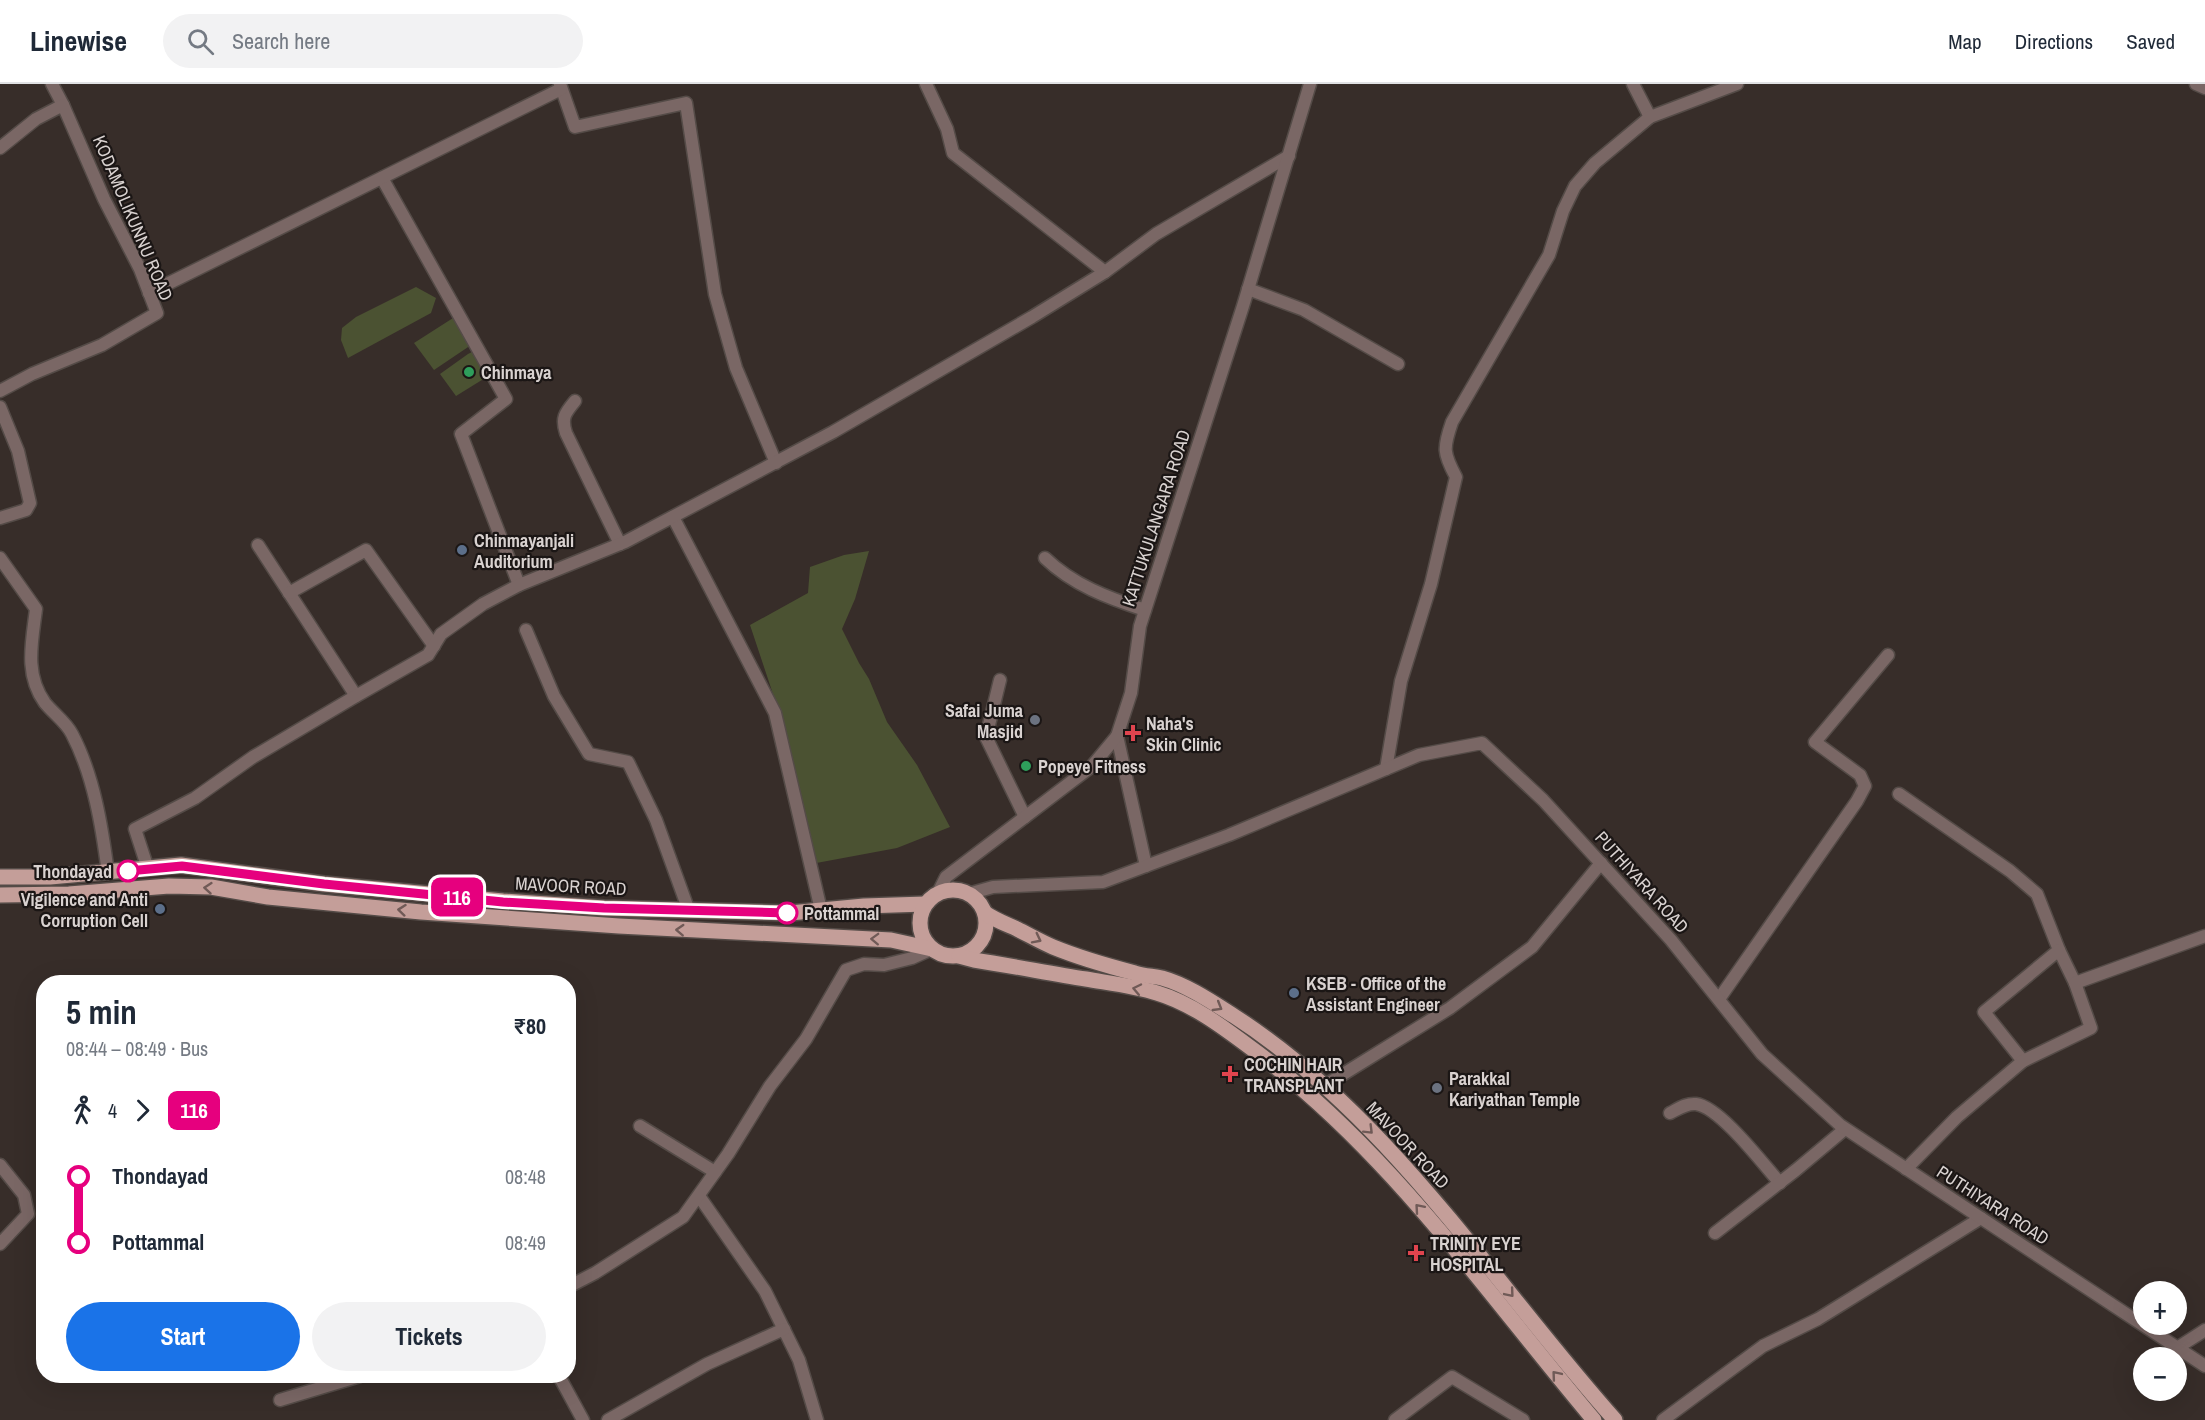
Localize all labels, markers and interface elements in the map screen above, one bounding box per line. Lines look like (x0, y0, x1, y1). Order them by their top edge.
search box (163, 14, 583, 68)
text: Linewise (30, 22, 127, 60)
icon: search (184, 25, 217, 58)
text: Search here (232, 26, 330, 56)
text: Map (1948, 27, 1982, 56)
text: Directions (2015, 27, 2093, 56)
text: Saved (2126, 27, 2175, 56)
street label: KODAMOLIKUNNU ROAD (87, 132, 179, 304)
place label: Chinmaya (481, 360, 552, 385)
marker: Chinmaya (462, 365, 476, 379)
street label: KATTUKULANGARA ROAD (1116, 426, 1196, 610)
place label: Chinmayanjali Auditorium (474, 528, 574, 574)
marker: Chinmayanjali Auditorium (455, 543, 469, 557)
place label: Safai Juma Masjid (945, 698, 1024, 744)
place label: Naha's Skin Clinic (1146, 711, 1221, 757)
marker: Safai Juma Masjid (1028, 713, 1042, 727)
marker: Naha's Skin Clinic (1124, 724, 1142, 742)
place label: Popeye Fitness (1038, 754, 1146, 779)
marker: Popeye Fitness (1019, 759, 1033, 773)
street label: PUTHIYARA ROAD (1589, 826, 1695, 938)
place label: Thondayad (33, 859, 112, 884)
marker: Thondayad (117, 860, 139, 882)
street label: MAVOOR ROAD (515, 871, 627, 901)
line badge: 116 (422, 878, 492, 916)
one-way arrow (204, 882, 213, 895)
text: 116 (443, 883, 471, 912)
place label: Vigilence and Anti Corruption Cell (21, 887, 148, 933)
place label: Pottammal (804, 901, 879, 926)
marker: Vigilence and Anti Corruption Cell (153, 902, 167, 916)
marker: Pottammal (776, 902, 798, 924)
one-way arrow (397, 904, 406, 917)
one-way arrow (675, 923, 684, 936)
one-way arrow (1030, 932, 1041, 943)
one-way arrow (870, 933, 879, 945)
place label: KSEB - Office of the Assistant Engineer (1306, 971, 1446, 1017)
one-way arrow (1132, 983, 1142, 996)
marker: KSEB - Office of the Assistant Engineer (1287, 986, 1301, 1000)
text: 5 min (66, 990, 137, 1034)
one-way arrow (1212, 1000, 1222, 1011)
text: ₹80 (513, 1011, 546, 1041)
text: 08:44 – 08:49 · Bus (66, 1035, 208, 1062)
place label: COCHIN HAIR TRANSPLANT (1244, 1052, 1344, 1098)
marker: COCHIN HAIR TRANSPLANT (1221, 1065, 1239, 1083)
place label: Parakkal Kariyathan Temple (1449, 1066, 1580, 1112)
marker: Parakkal Kariyathan Temple (1430, 1081, 1444, 1095)
icon: walk (66, 1094, 99, 1127)
icon: forward (126, 1094, 159, 1127)
text: 116 (180, 1096, 208, 1125)
street label: MAVOOR ROAD (1361, 1096, 1455, 1194)
text: 4 (108, 1097, 117, 1124)
one-way arrow (1362, 1123, 1373, 1133)
street label: PUTHIYARA ROAD (1932, 1159, 2054, 1251)
text: Thondayad (112, 1161, 208, 1191)
text: 08:48 (505, 1163, 546, 1190)
one-way arrow (1416, 1204, 1427, 1215)
text: Pottammal (112, 1227, 204, 1257)
text: 08:49 (505, 1229, 546, 1256)
place label: TRINITY EYE HOSPITAL (1430, 1231, 1521, 1277)
marker: TRINITY EYE HOSPITAL (1407, 1244, 1425, 1262)
map controls (2133, 1281, 2187, 1401)
button: + (2133, 1281, 2187, 1335)
one-way arrow (1503, 1286, 1514, 1297)
button: Start (66, 1302, 300, 1371)
button: Tickets (312, 1302, 546, 1371)
button: − (2133, 1347, 2187, 1401)
one-way arrow (1552, 1371, 1563, 1382)

